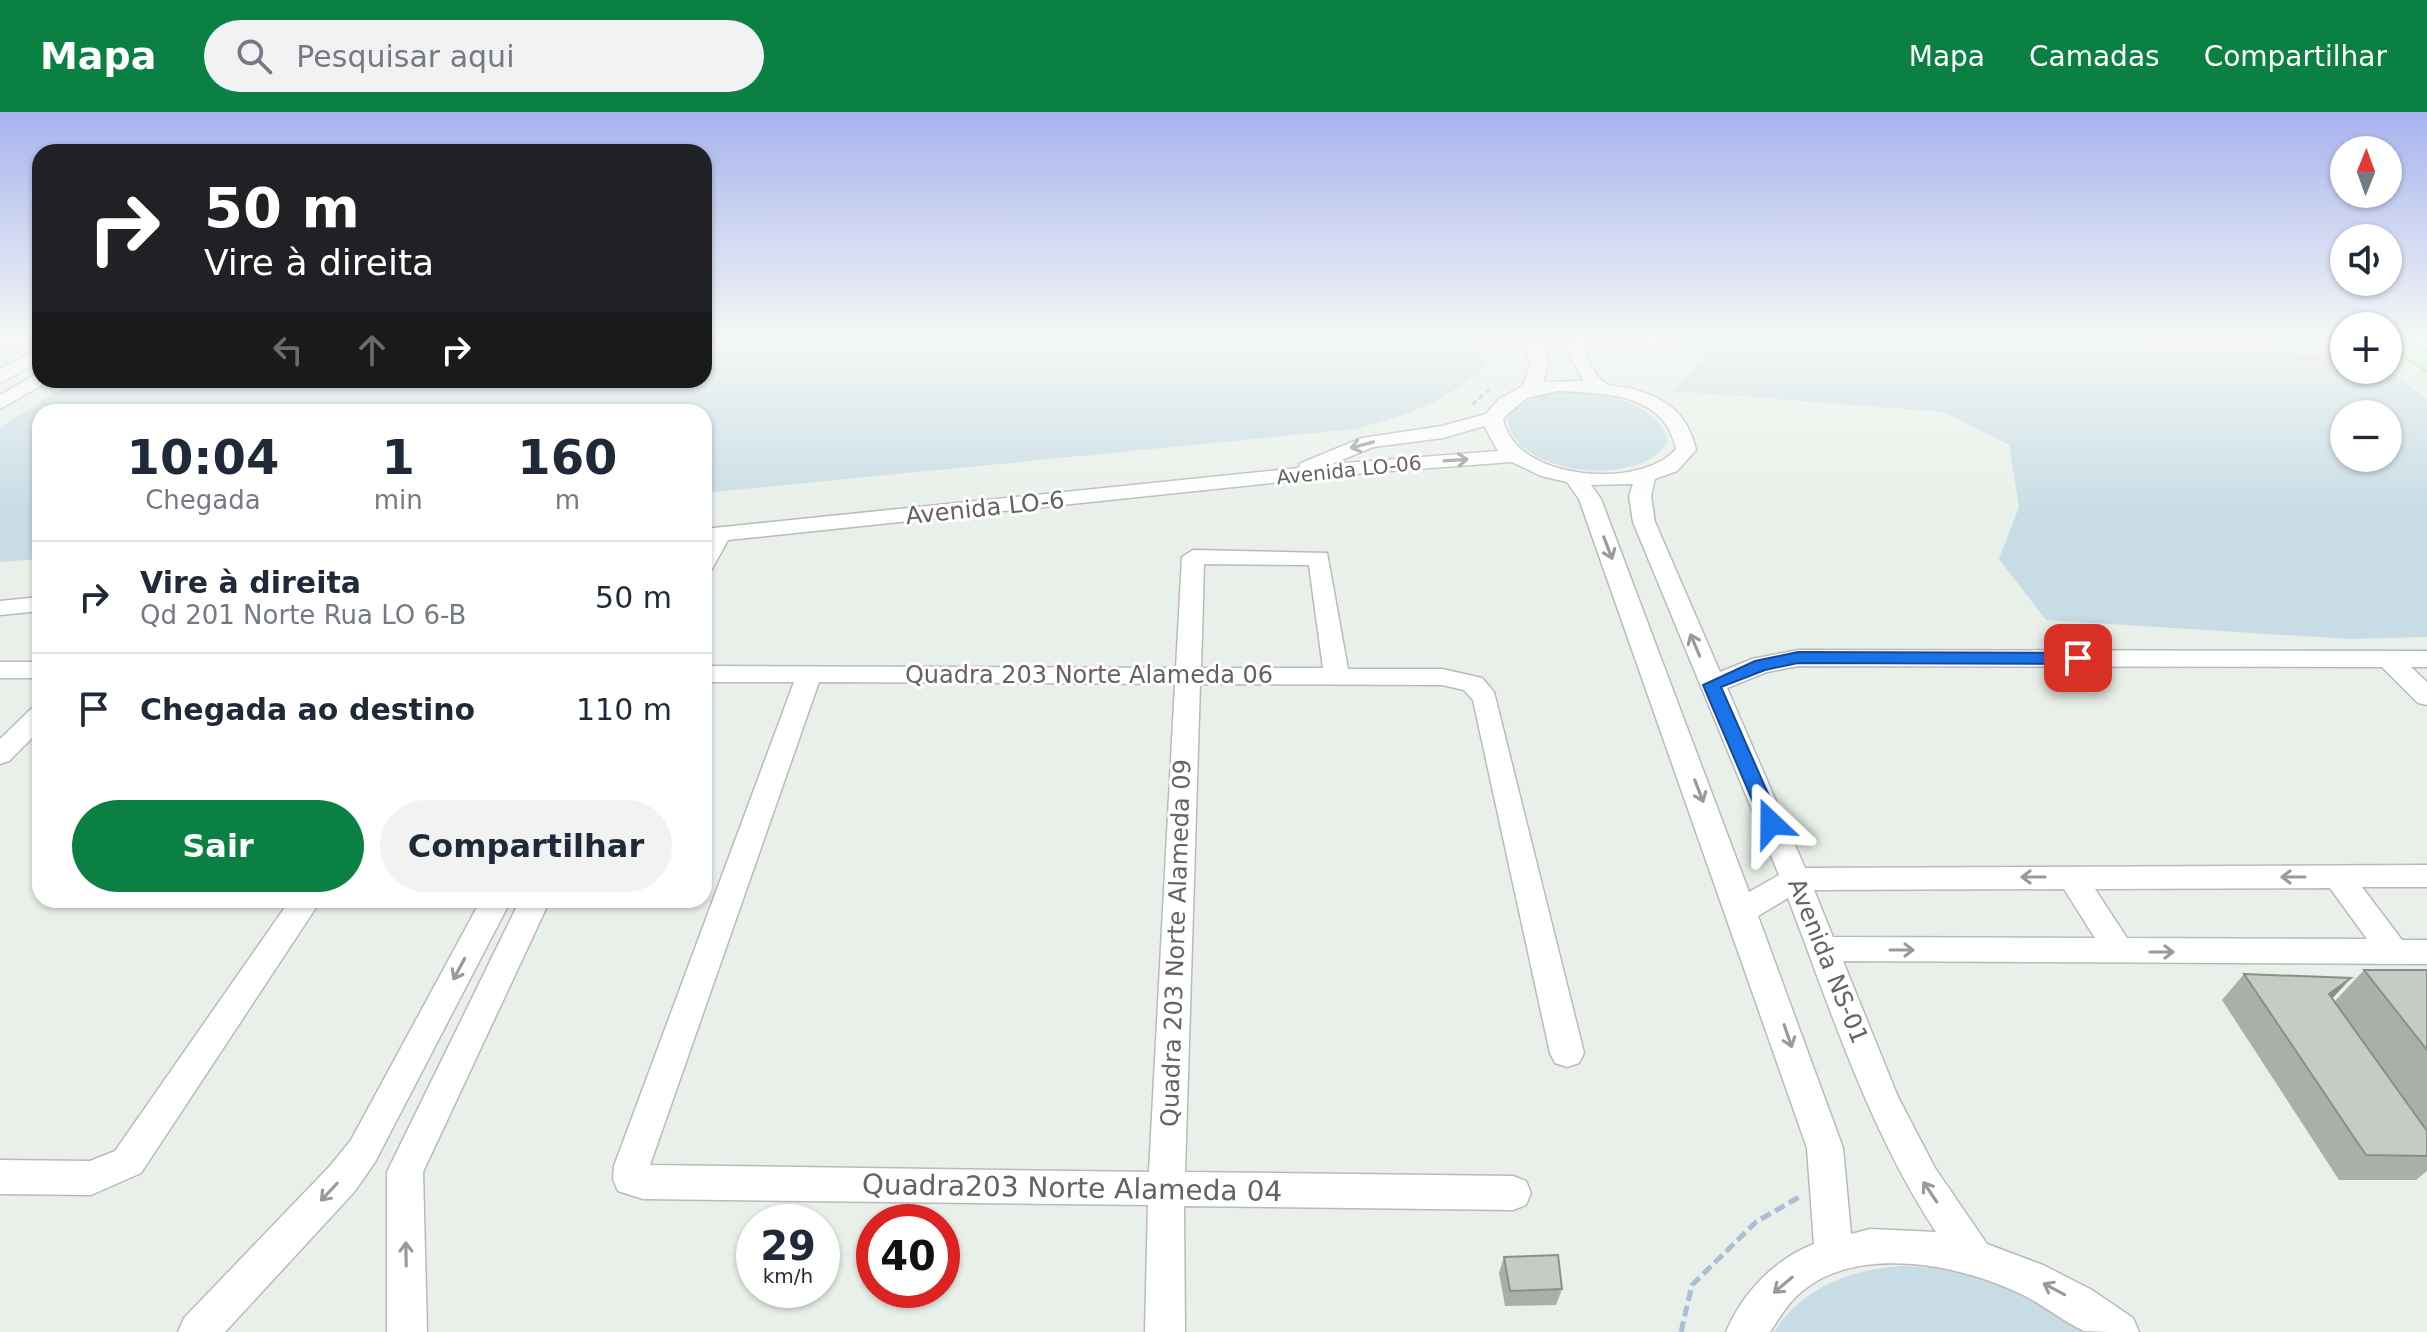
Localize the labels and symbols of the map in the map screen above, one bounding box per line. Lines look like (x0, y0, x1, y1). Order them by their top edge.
north arrow (2330, 136, 2402, 208)
one-way arrow (1350, 439, 1375, 454)
street label: Avenida LO-06 (1275, 450, 1423, 490)
one-way arrow (1442, 452, 1468, 467)
street label: Avenida LO-6 (904, 486, 1066, 530)
one-way arrow (1602, 535, 1616, 560)
pin (2044, 624, 2112, 692)
one-way arrow (1687, 633, 1701, 658)
street label: Quadra 203 Norte Alameda 06 (905, 661, 1273, 689)
street label: Quadra 203 Norte Alameda 09 (1156, 759, 1196, 1127)
one-way arrow (1693, 778, 1707, 803)
position arrow (1729, 781, 1813, 865)
one-way arrow (2020, 869, 2047, 885)
one-way arrow (2280, 869, 2307, 885)
street label: Avenida NS-01 (1782, 874, 1874, 1048)
one-way arrow (1888, 942, 1915, 957)
one-way arrow (2148, 944, 2175, 960)
one-way arrow (451, 956, 467, 980)
one-way arrow (1781, 1023, 1796, 1048)
street label: Quadra203 Norte Alameda 04 (862, 1168, 1282, 1208)
one-way arrow (320, 1182, 338, 1202)
one-way arrow (1922, 1182, 1938, 1204)
speed limit sign: 40 (856, 1204, 960, 1308)
one-way arrow (398, 1241, 414, 1268)
one-way arrow (1773, 1276, 1793, 1294)
one-way arrow (2042, 1281, 2066, 1297)

